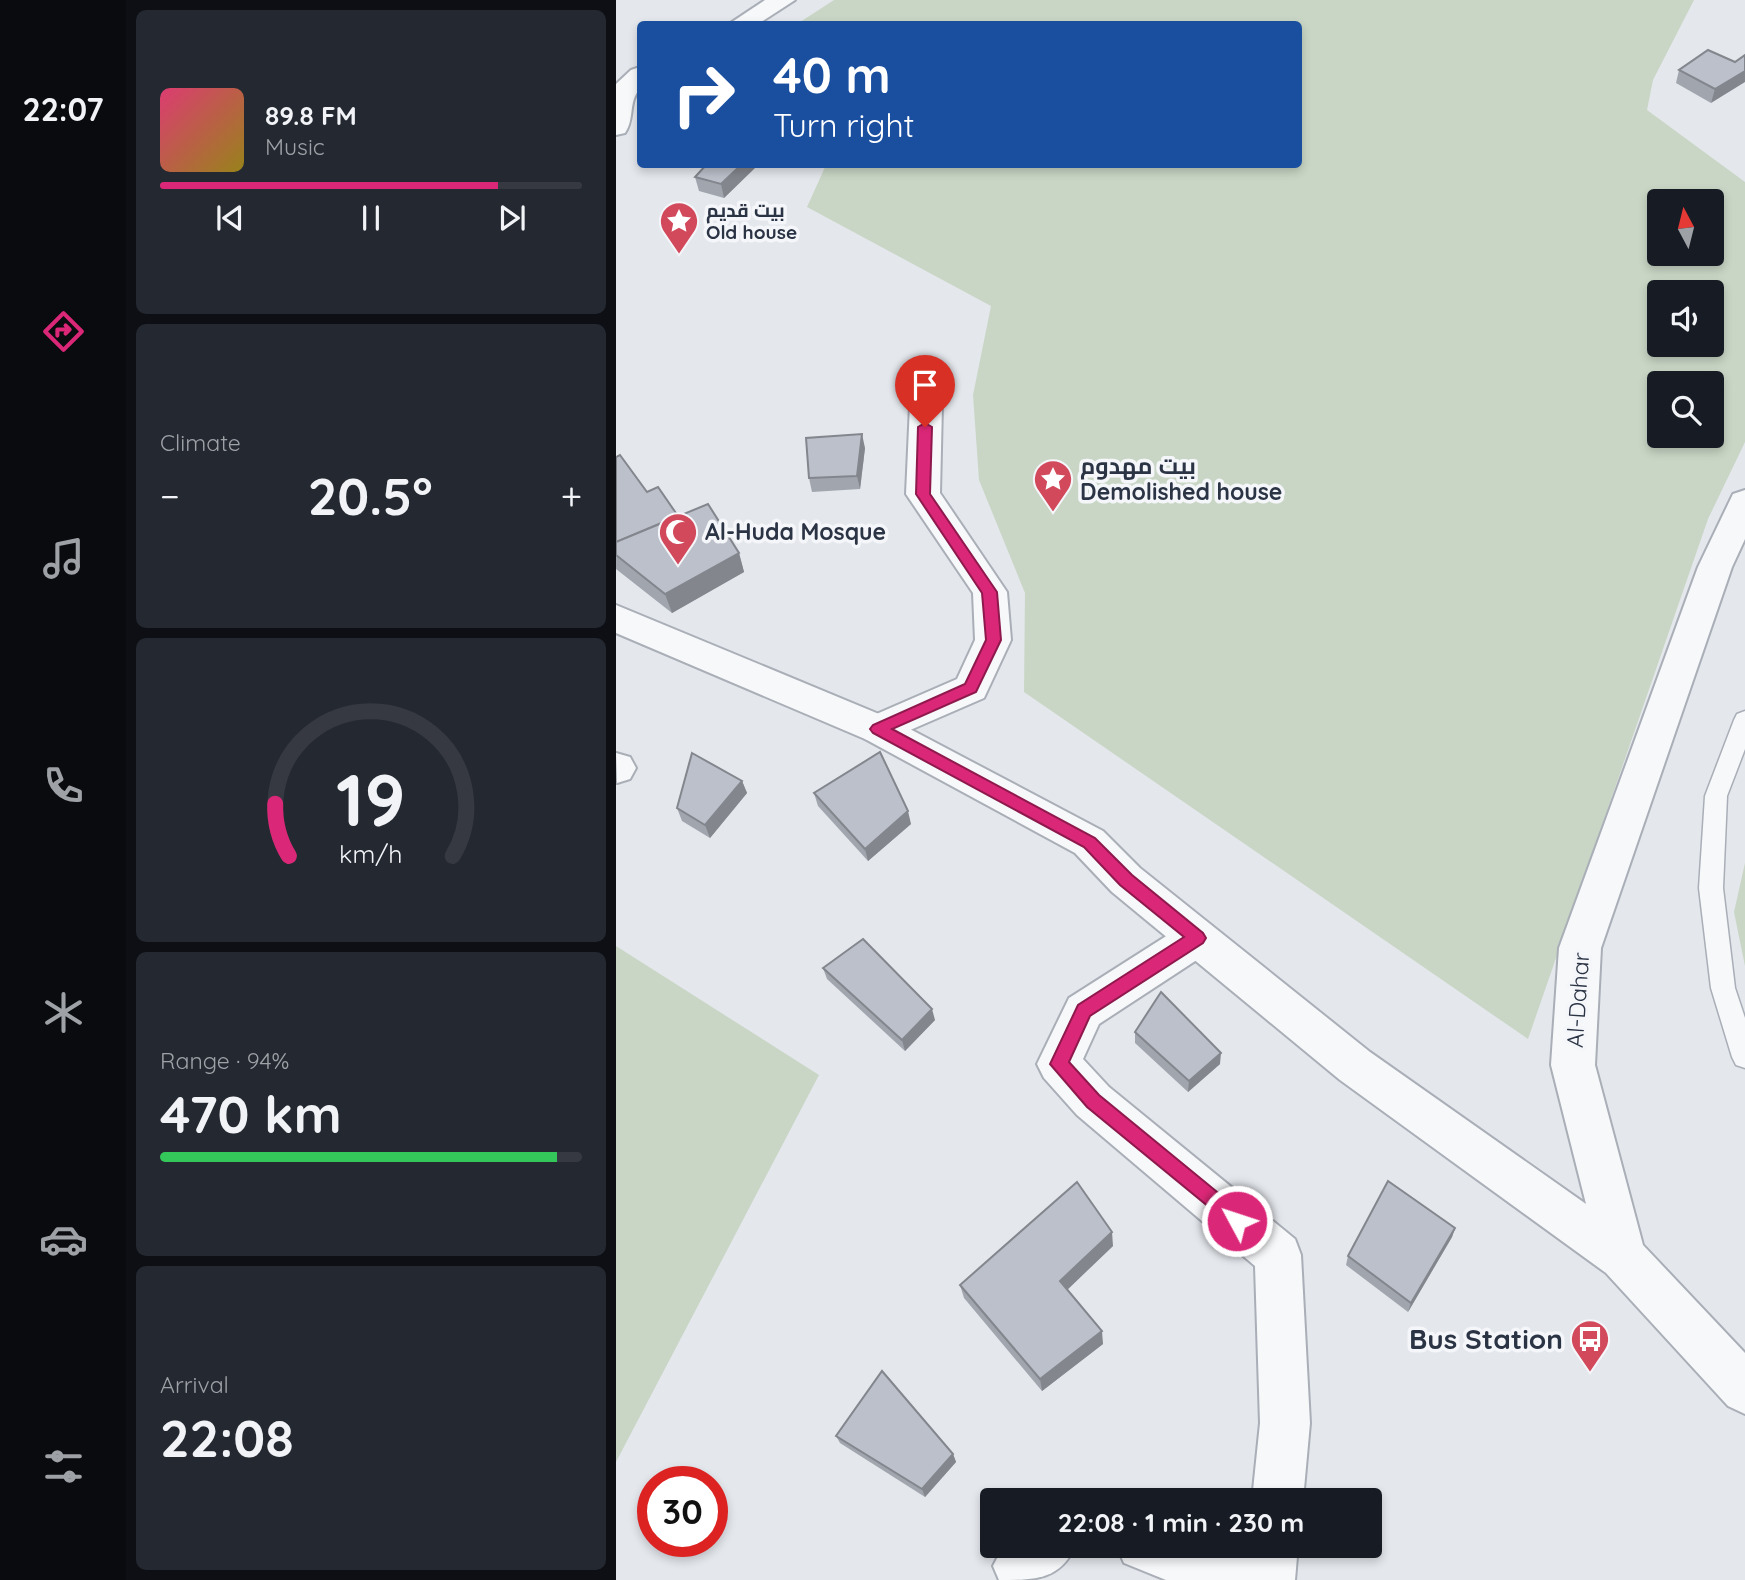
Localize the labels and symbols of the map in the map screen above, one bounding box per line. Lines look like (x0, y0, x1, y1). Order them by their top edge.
north arrow (1647, 189, 1724, 266)
place label: بيت قديم Old house (706, 198, 797, 244)
place icon: بيت قديم Old house (658, 200, 700, 255)
pin (895, 355, 955, 427)
place label: بيت مهدوم Demolished house (1080, 451, 1282, 506)
place icon: بيت مهدوم Demolished house (1032, 458, 1074, 513)
mosque icon: Al-Huda Mosque (657, 511, 699, 566)
place label: Al-Huda Mosque (705, 517, 886, 546)
street label: Al-Dahar (1560, 951, 1595, 1049)
position arrow (1200, 1184, 1274, 1258)
bus stop icon: Bus Station (1569, 1318, 1611, 1373)
place label: Bus Station (1409, 1321, 1563, 1356)
speed limit sign: 30 (637, 1466, 728, 1557)

